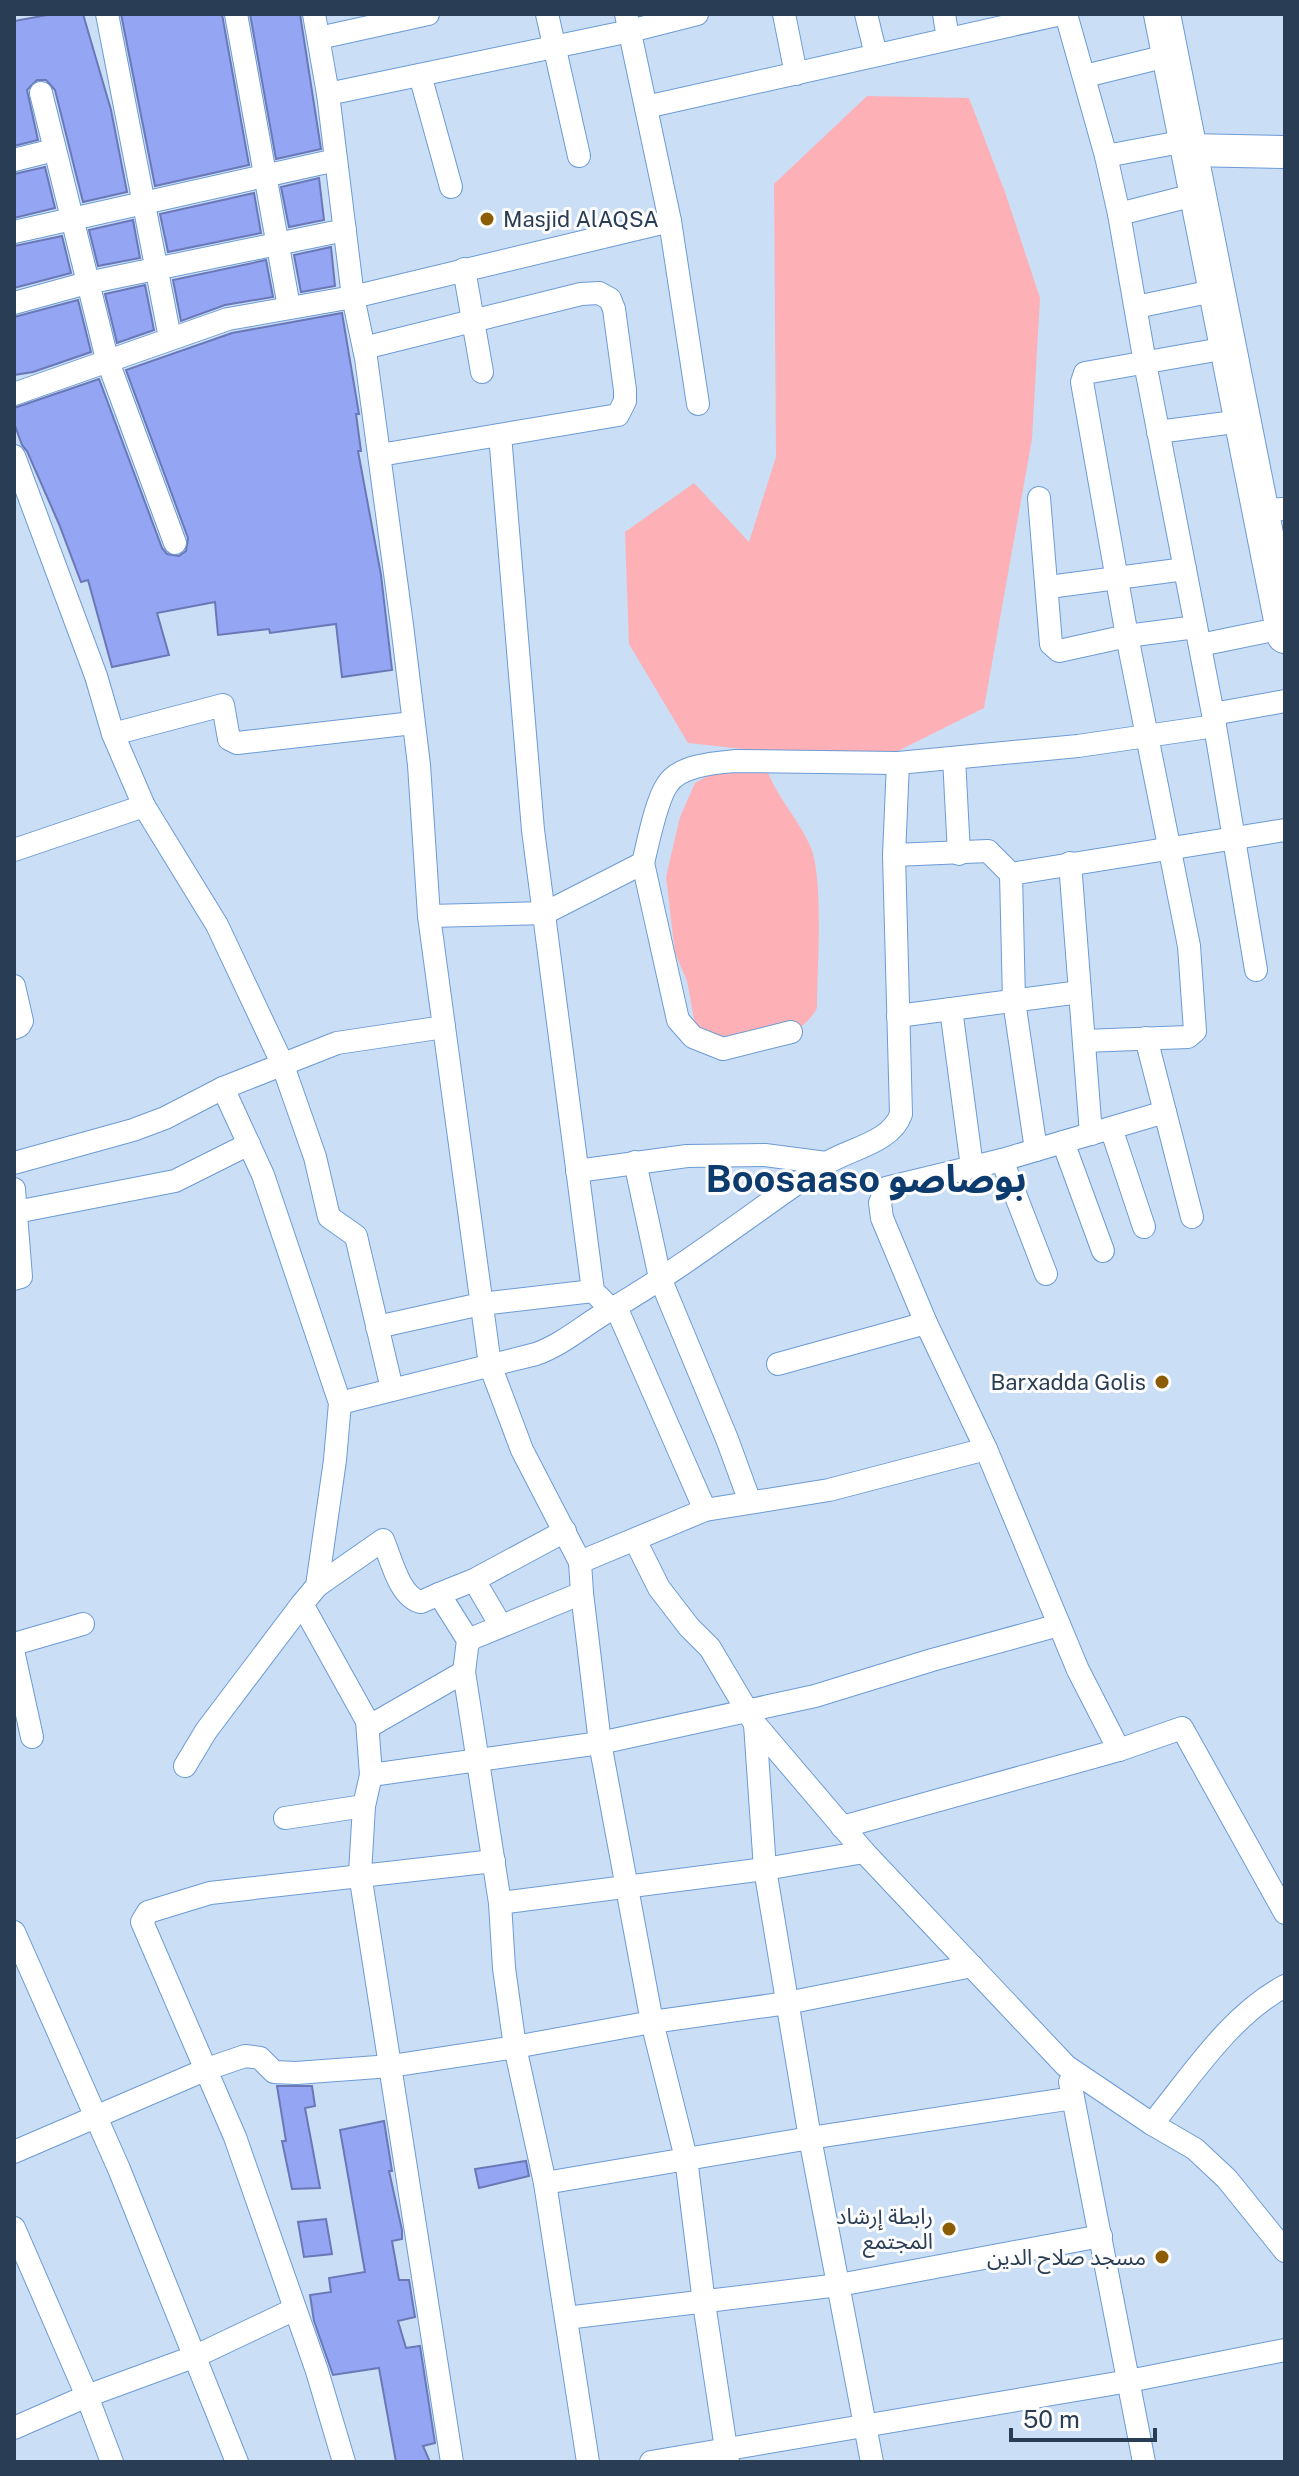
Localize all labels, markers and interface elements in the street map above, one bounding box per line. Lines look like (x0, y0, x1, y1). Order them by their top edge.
place label: Masjid AlAQSA (503, 206, 659, 232)
marker: Masjid AlAQSA (478, 210, 496, 228)
district label: Boosaaso بوصاصو (705, 1156, 1027, 1201)
place label: Barxadda Golis (991, 1369, 1146, 1395)
marker: Barxadda Golis (1153, 1373, 1171, 1391)
place label: رابطة إرشاد المجتمع (836, 2203, 933, 2258)
marker: رابطة إرشاد المجتمع (940, 2220, 958, 2238)
place label: مسجد صلاح الدين (987, 2244, 1146, 2274)
marker: مسجد صلاح الدين (1153, 2248, 1171, 2266)
scale bar (1011, 2392, 1155, 2442)
text: 50 m (1023, 2405, 1080, 2433)

